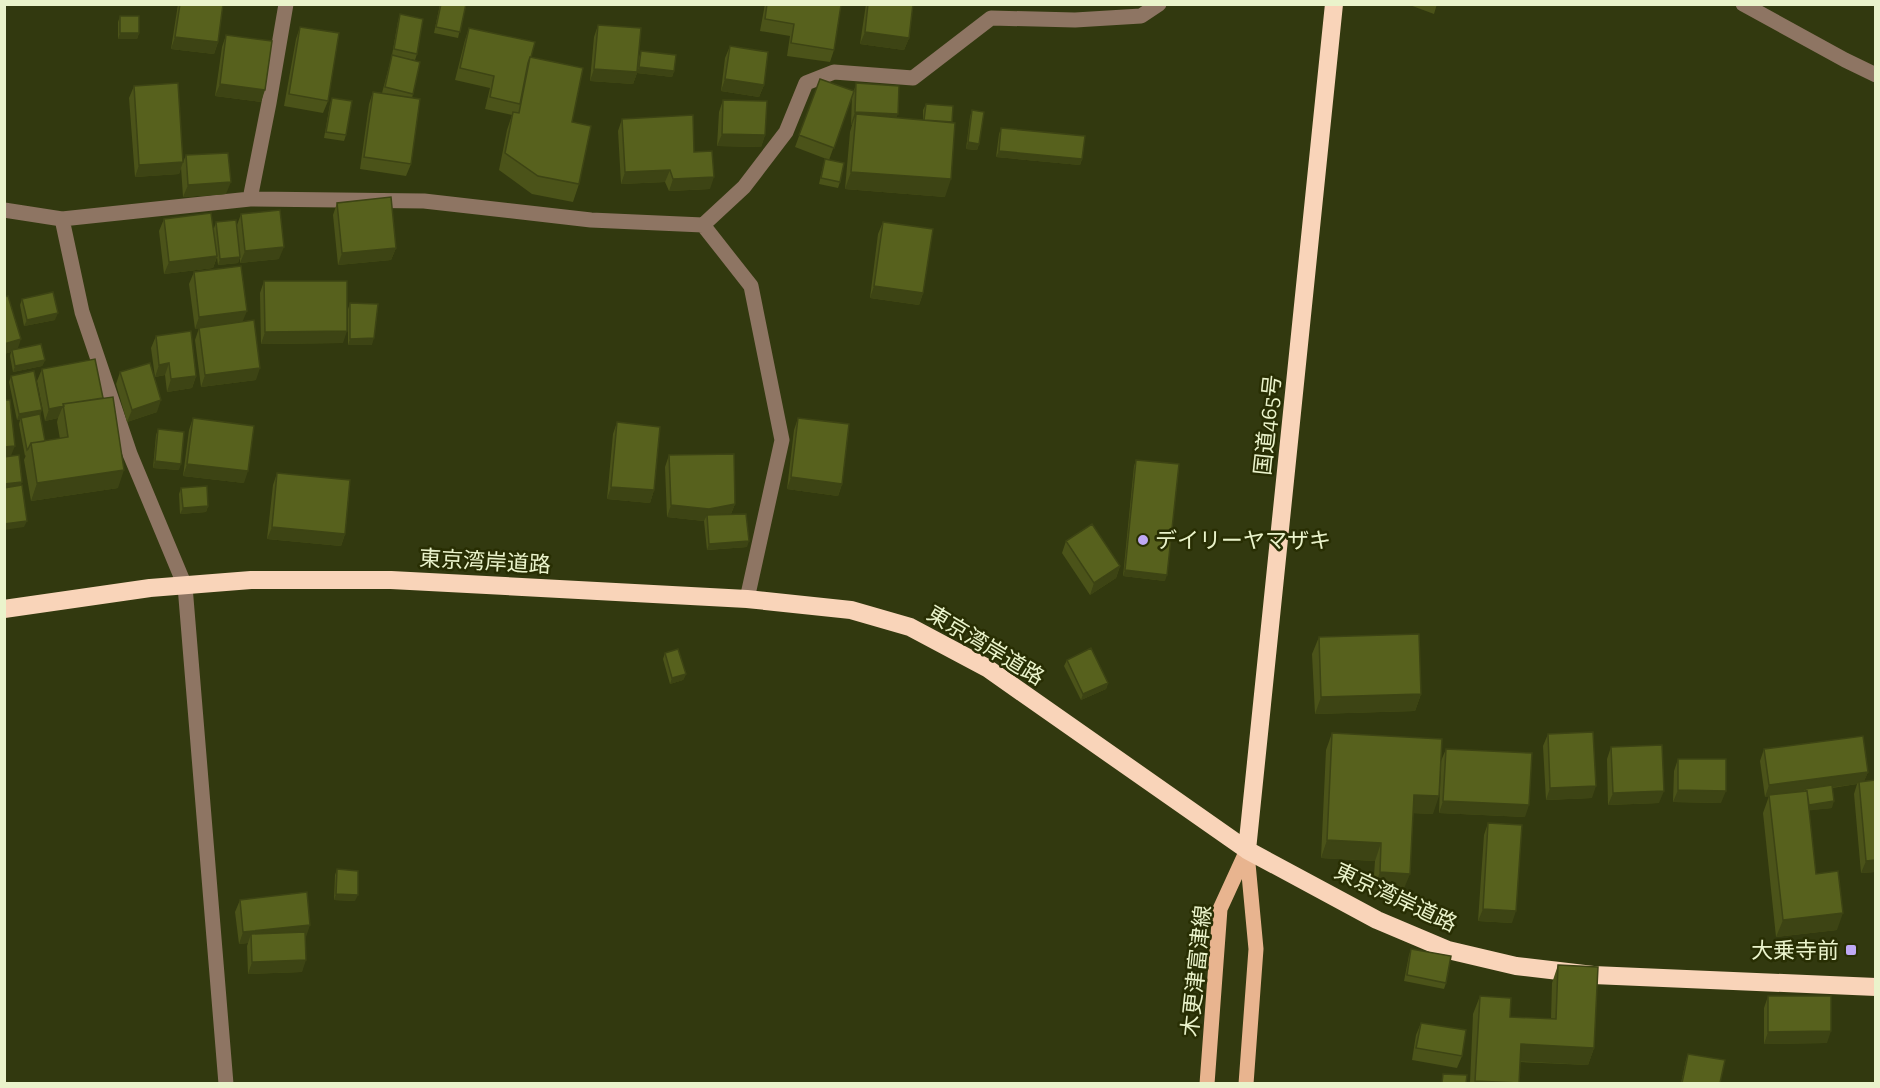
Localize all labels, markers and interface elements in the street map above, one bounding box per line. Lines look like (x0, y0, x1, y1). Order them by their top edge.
street label: 国道465号 (1249, 374, 1286, 477)
place label: デイリーヤマザキ (1155, 527, 1331, 554)
marker: デイリーヤマザキ (1136, 533, 1150, 547)
street label: 東京湾岸道路 (418, 545, 552, 578)
street label: 東京湾岸道路 (922, 600, 1049, 691)
street label: 東京湾岸道路 (1330, 857, 1461, 938)
street label: 木更津富津線 (1176, 904, 1217, 1038)
place label: 大乗寺前 (1751, 937, 1839, 964)
marker: 大乗寺前 (1844, 943, 1858, 957)

